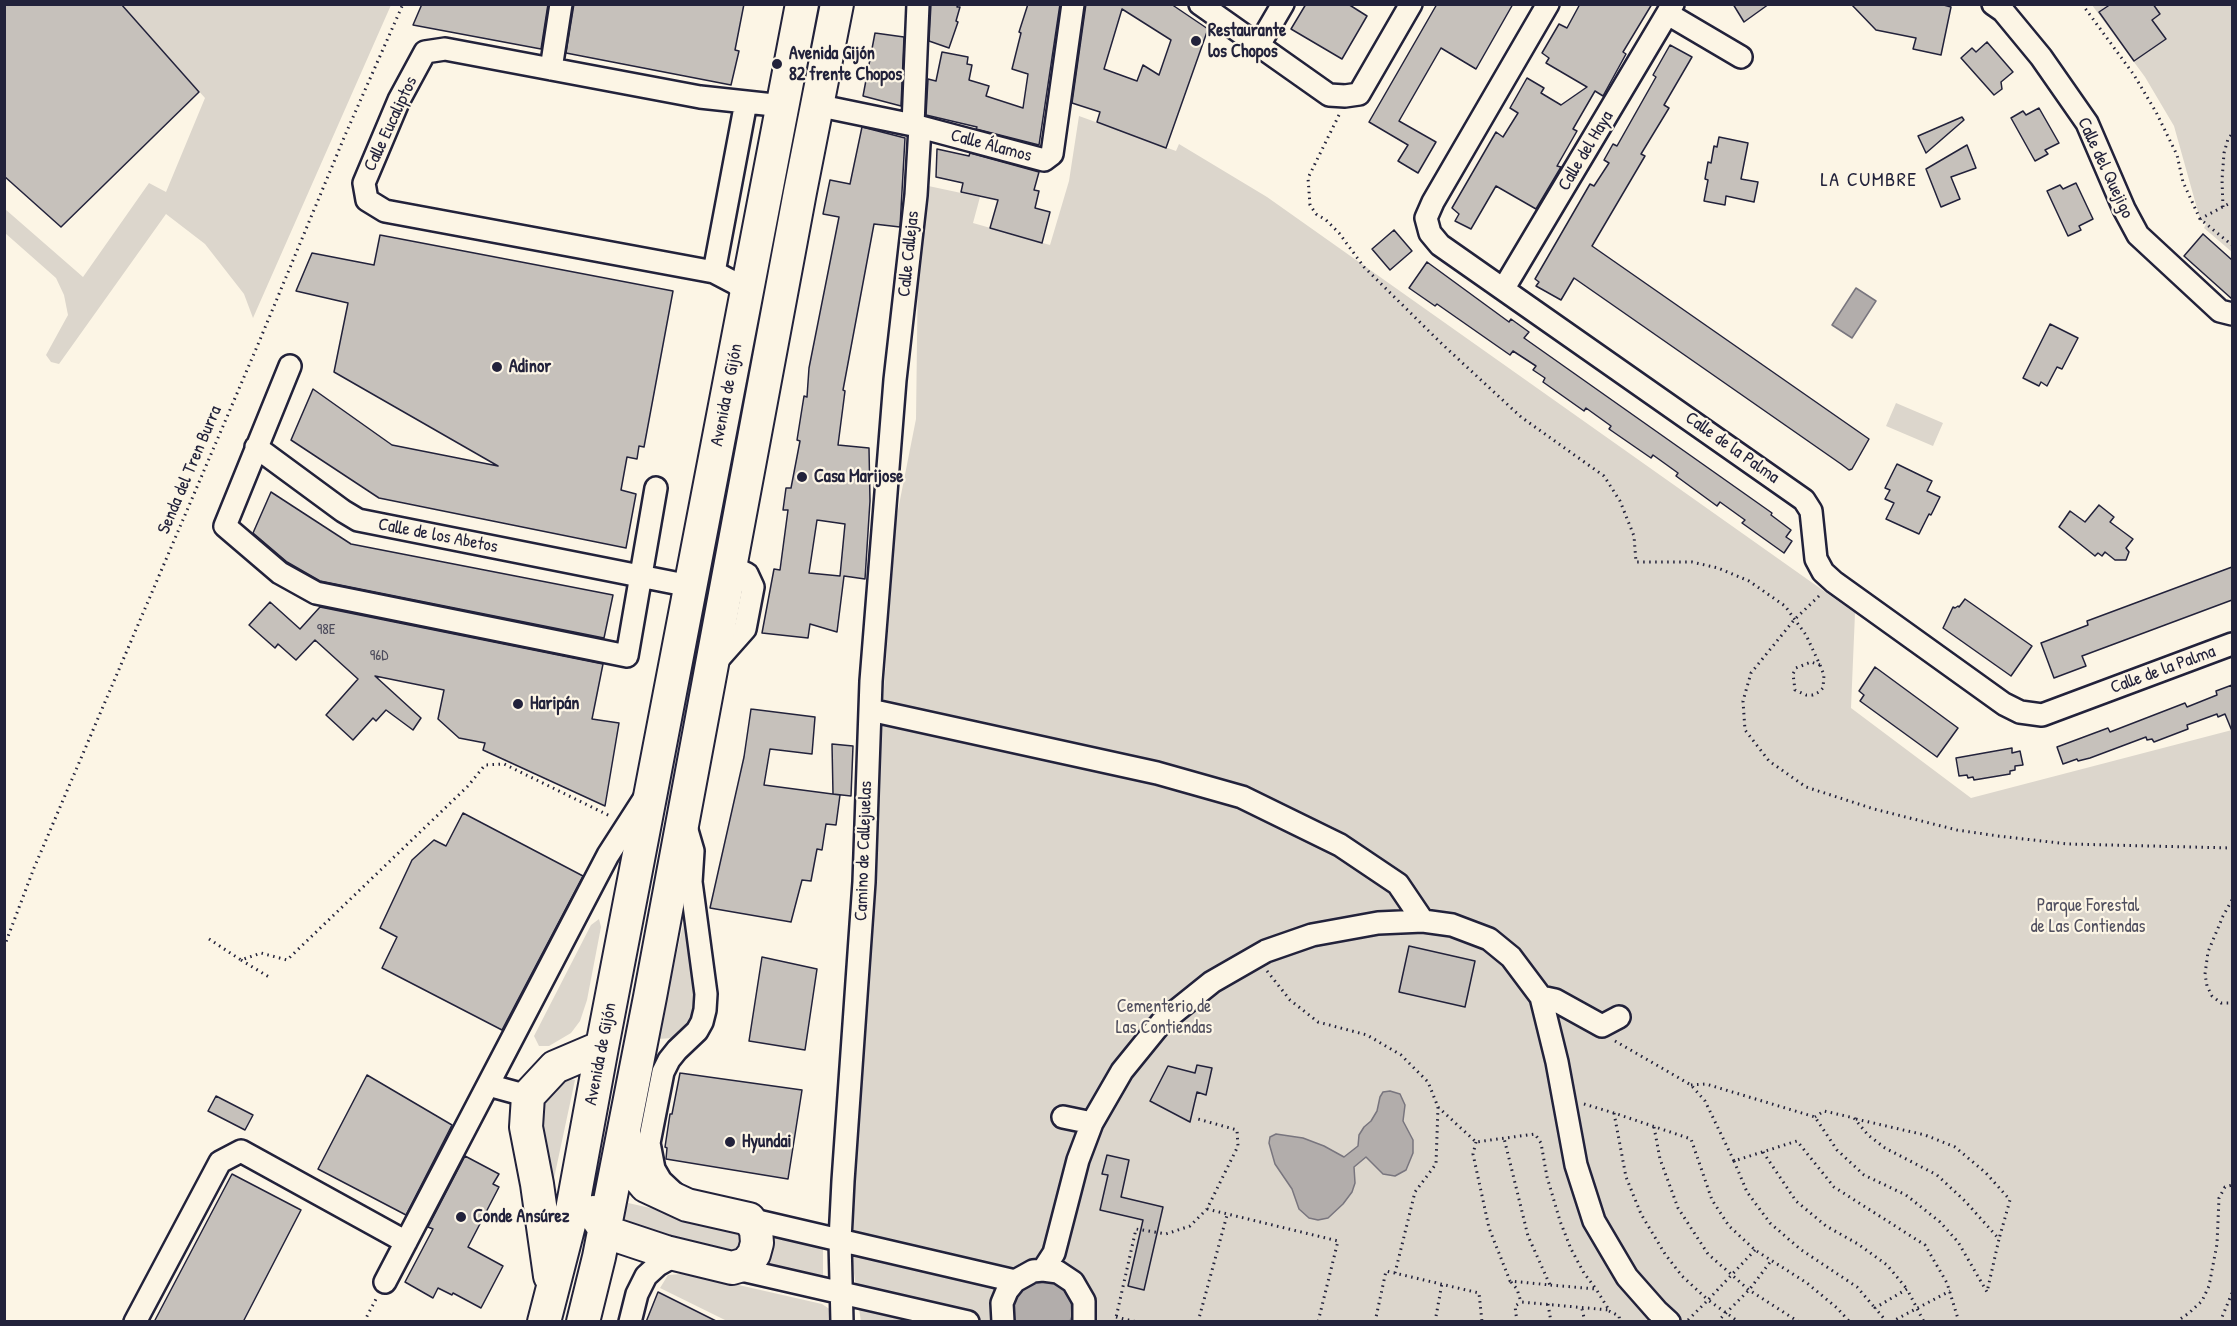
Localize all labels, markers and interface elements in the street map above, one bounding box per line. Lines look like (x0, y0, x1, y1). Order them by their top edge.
place label: Restaurante los Chopos (1208, 20, 1286, 63)
marker: Restaurante los Chopos (1189, 34, 1203, 48)
place label: Avenida Gijón 82 frente Chopos (789, 43, 902, 86)
marker: Avenida Gijón 82 frente Chopos (770, 57, 784, 71)
street label: Calle Eucaliptos (360, 73, 422, 175)
street label: Calle del Haya (1554, 107, 1618, 195)
street label: Calle del Quejigo (2072, 114, 2138, 222)
street label: Calle Álamos (948, 125, 1034, 167)
district label: LA CUMBRE (1820, 169, 1918, 193)
street label: Calle Callejas (894, 210, 924, 298)
street label: Avenida de Gijón (706, 342, 748, 448)
place label: Adinor (509, 356, 551, 378)
marker: Adinor (490, 360, 504, 374)
street label: Senda del Tren Burra (153, 403, 227, 537)
street label: Calle de la Palma (1681, 408, 1783, 488)
place label: Casa Marijose (814, 466, 903, 488)
marker: Casa Marijose (795, 470, 809, 484)
street label: Calle de los Abetos (376, 514, 500, 558)
house number: 98E (317, 621, 335, 639)
street label: Calle de la Palma (2108, 641, 2218, 699)
house number: 96D (370, 647, 388, 665)
place label: Haripán (530, 693, 579, 715)
marker: Haripán (511, 697, 525, 711)
street label: Camino de Callejuelas (851, 781, 877, 921)
park label: Parque Forestal de Las Contiendas (2031, 895, 2145, 938)
park label: Cementerio de Las Contiendas (1116, 996, 1212, 1038)
street label: Avenida de Gijón (580, 1001, 622, 1107)
place label: Hyundai (742, 1131, 791, 1153)
marker: Hyundai (723, 1135, 737, 1149)
place label: Conde Ansúrez (473, 1206, 569, 1228)
marker: Conde Ansúrez (454, 1210, 468, 1224)

